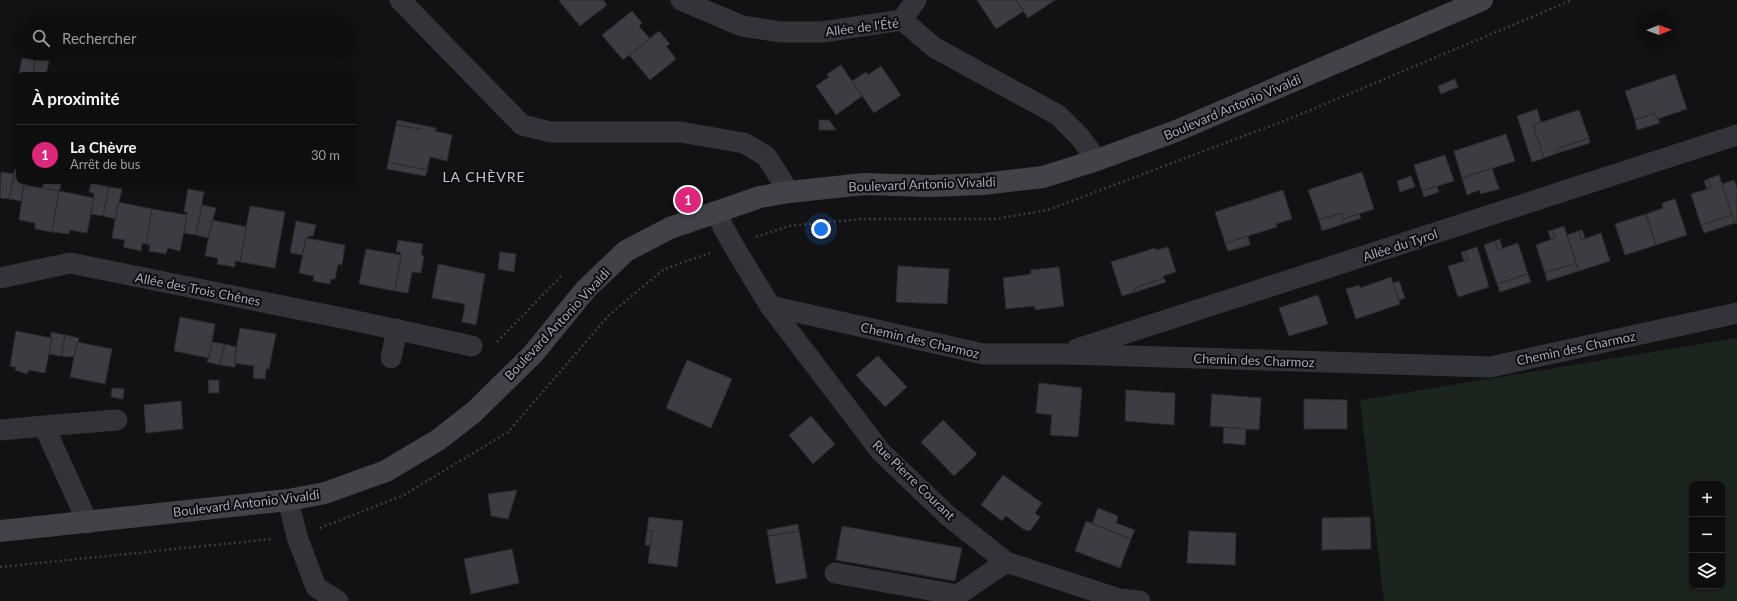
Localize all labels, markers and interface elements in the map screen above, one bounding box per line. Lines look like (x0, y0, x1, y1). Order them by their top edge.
north arrow (1641, 12, 1677, 48)
street label: Allée de l'Été (824, 15, 900, 39)
search box (16, 16, 356, 60)
icon: search (30, 27, 52, 49)
text: Rechercher (62, 29, 136, 47)
street label: Boulevard Antonio Vivaldi (1161, 71, 1303, 143)
text: À proximité (32, 88, 120, 109)
text: La Chèvre (70, 138, 137, 156)
text: 1 (41, 147, 49, 163)
text: 30 m (311, 147, 340, 163)
text: Arrêt de bus (70, 156, 140, 172)
district label: LA CHÈVRE (442, 168, 526, 185)
street label: Boulevard Antonio Vivaldi (848, 173, 996, 195)
pin: 1 (675, 185, 701, 215)
your location (811, 219, 831, 239)
street label: Allée du Tyrol (1361, 225, 1439, 265)
street label: Boulevard Antonio Vivaldi (501, 265, 613, 383)
street label: Allée des Trois Chênes (134, 269, 262, 309)
street label: Chemin des Charmoz (859, 319, 981, 361)
street label: Chemin des Charmoz (1515, 328, 1637, 368)
street label: Chemin des Charmoz (1193, 350, 1315, 370)
street label: Rue Pierre Courant (869, 437, 959, 524)
map controls (1689, 481, 1725, 589)
button: + (1689, 481, 1725, 517)
street label: Boulevard Antonio Vivaldi (172, 486, 320, 520)
button: − (1689, 517, 1725, 553)
button: layers (1689, 553, 1725, 589)

